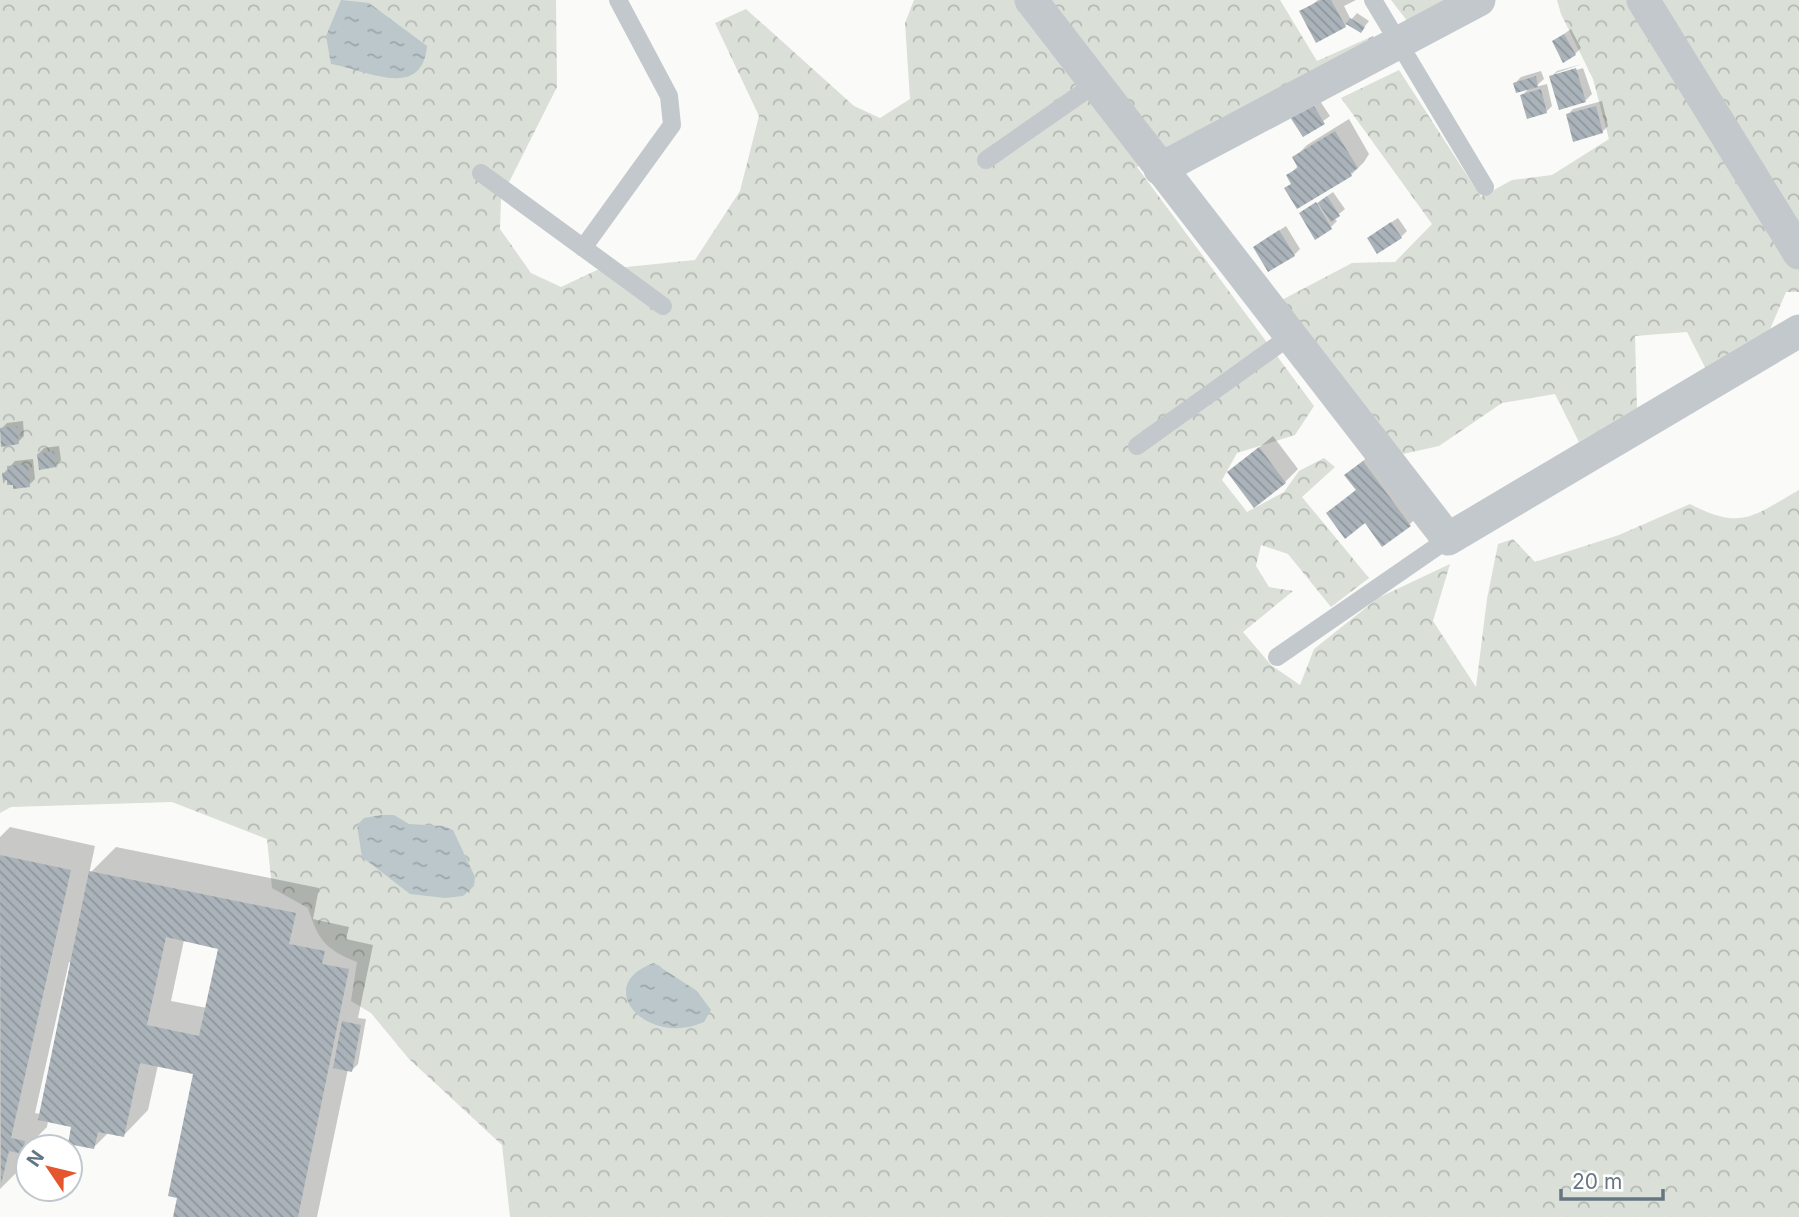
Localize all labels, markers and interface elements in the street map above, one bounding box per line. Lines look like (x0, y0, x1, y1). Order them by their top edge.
north arrow (14, 1133, 84, 1203)
text: N (22, 1146, 49, 1171)
scale bar (1561, 1158, 1662, 1202)
text: 20 m (1572, 1169, 1622, 1194)

